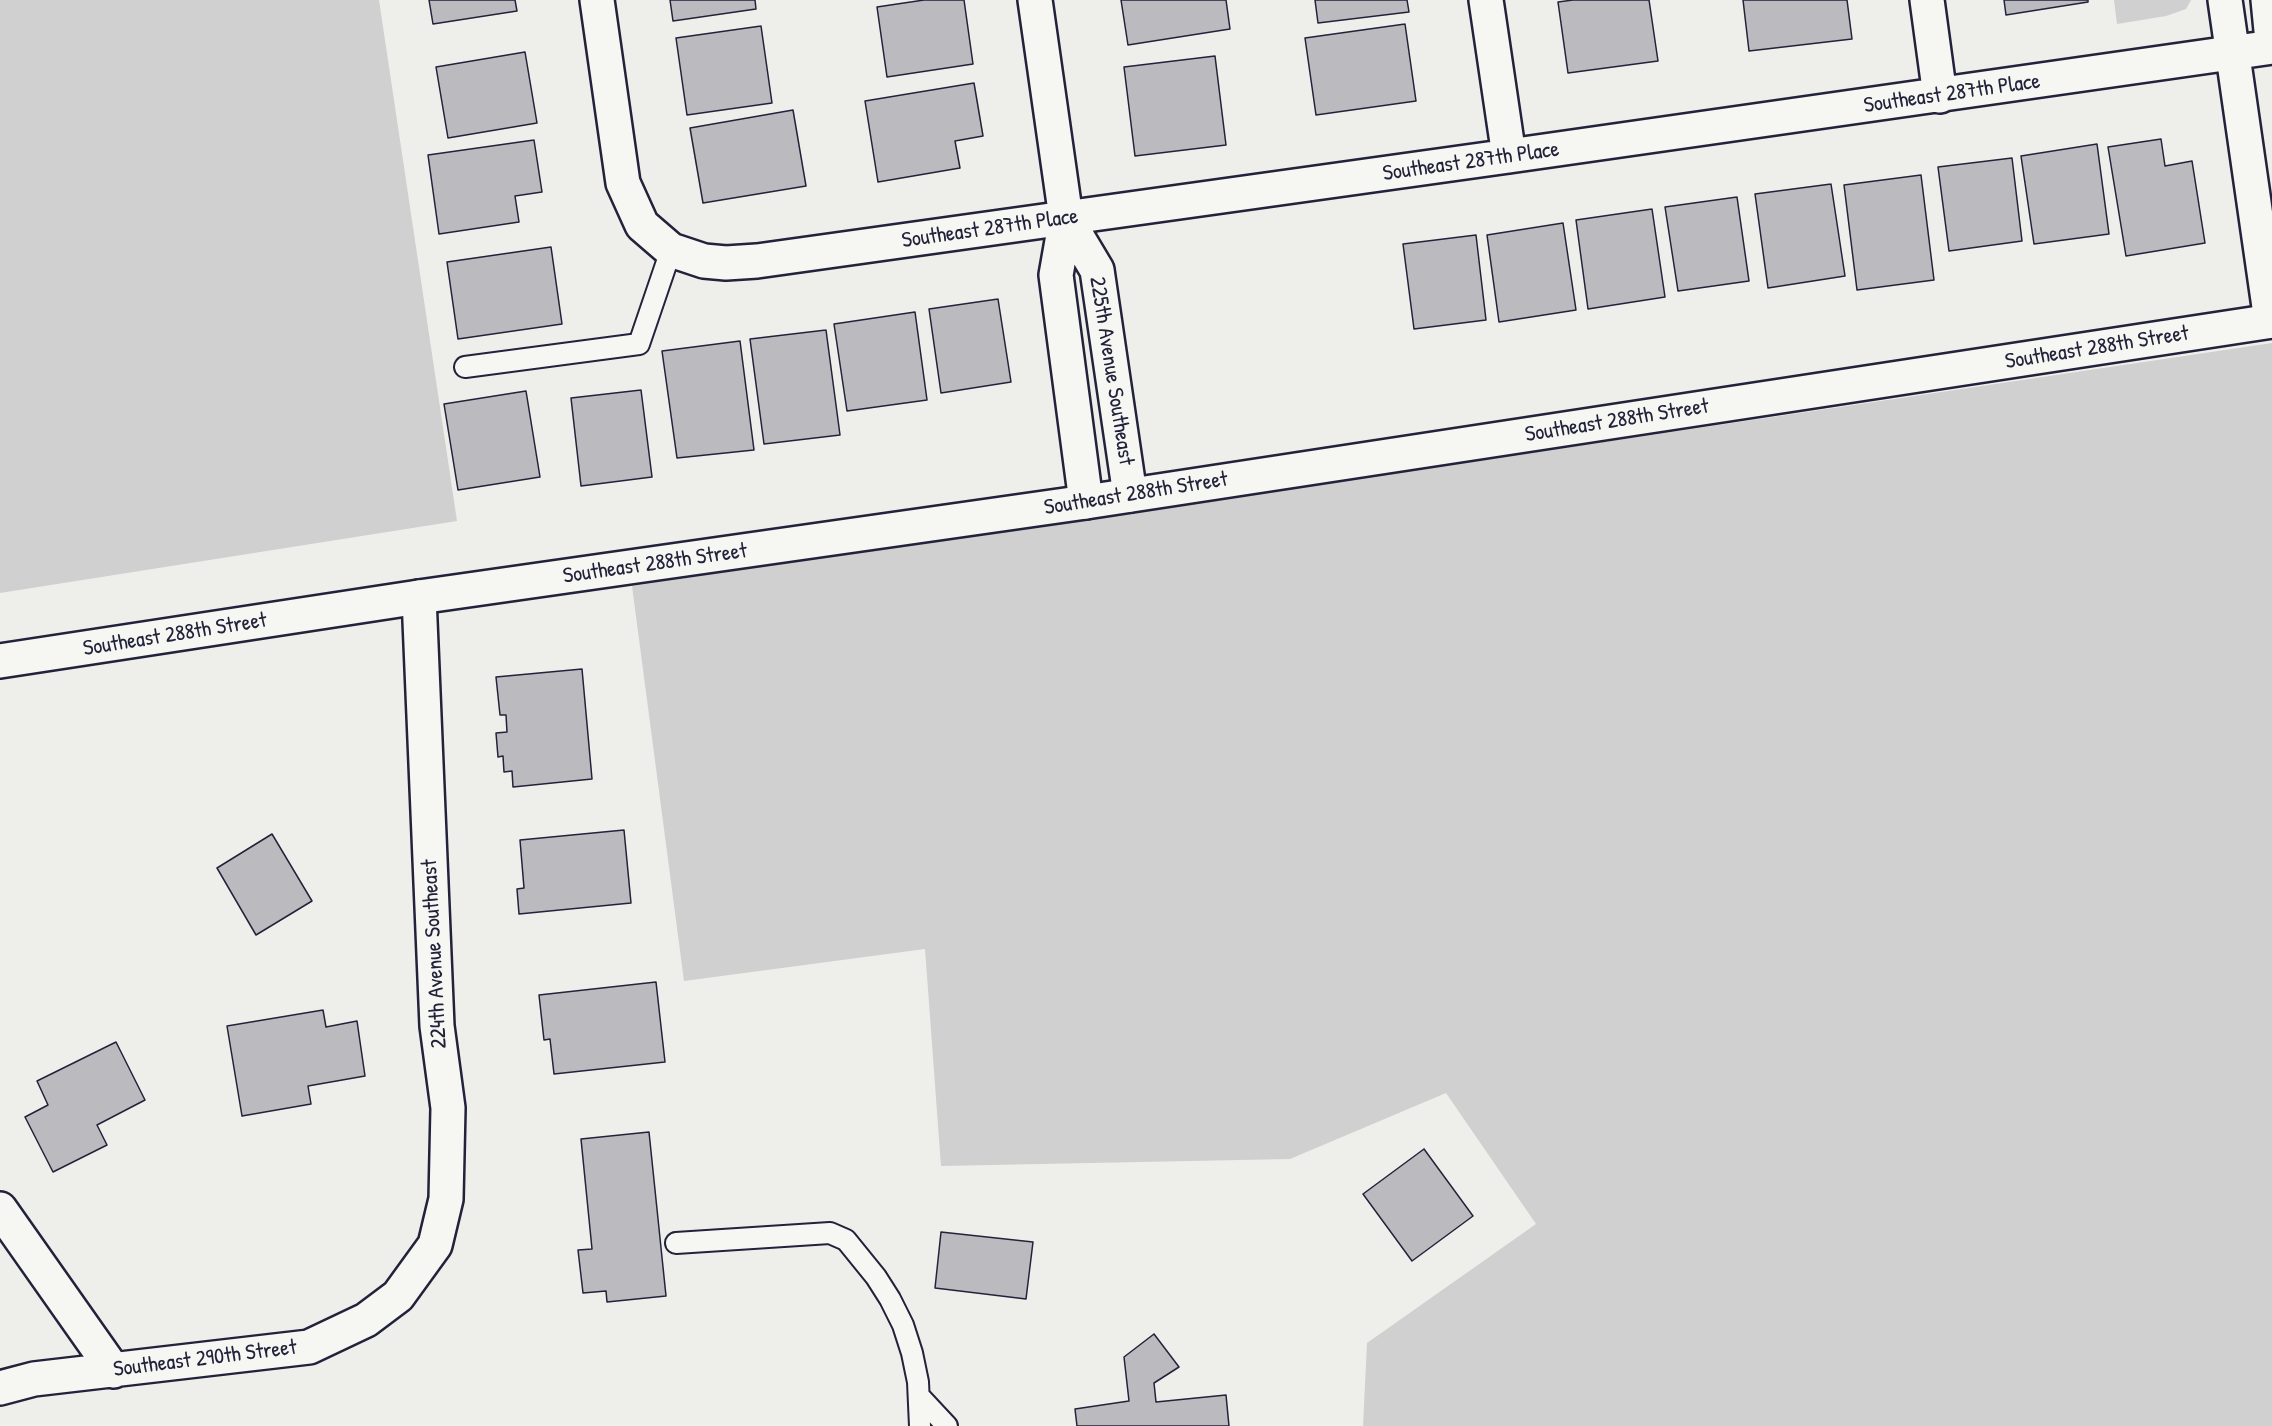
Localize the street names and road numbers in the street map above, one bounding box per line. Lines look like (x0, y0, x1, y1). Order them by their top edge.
street label: Southeast 287th Place (1862, 69, 2042, 119)
street label: Southeast 287th Place (1381, 137, 1561, 187)
street label: Southeast 287th Place (900, 204, 1080, 254)
street label: 225th Avenue Southeast (1083, 275, 1139, 467)
street label: Southeast 288th Street (2003, 320, 2191, 376)
street label: Southeast 288th Street (1523, 393, 1711, 449)
street label: Southeast 288th Street (1042, 466, 1230, 522)
street label: Southeast 288th Street (561, 538, 749, 590)
street label: Southeast 288th Street (81, 607, 269, 663)
street label: 224th Avenue Southeast (417, 859, 453, 1049)
street label: Southeast 290th Street (112, 1335, 298, 1383)

